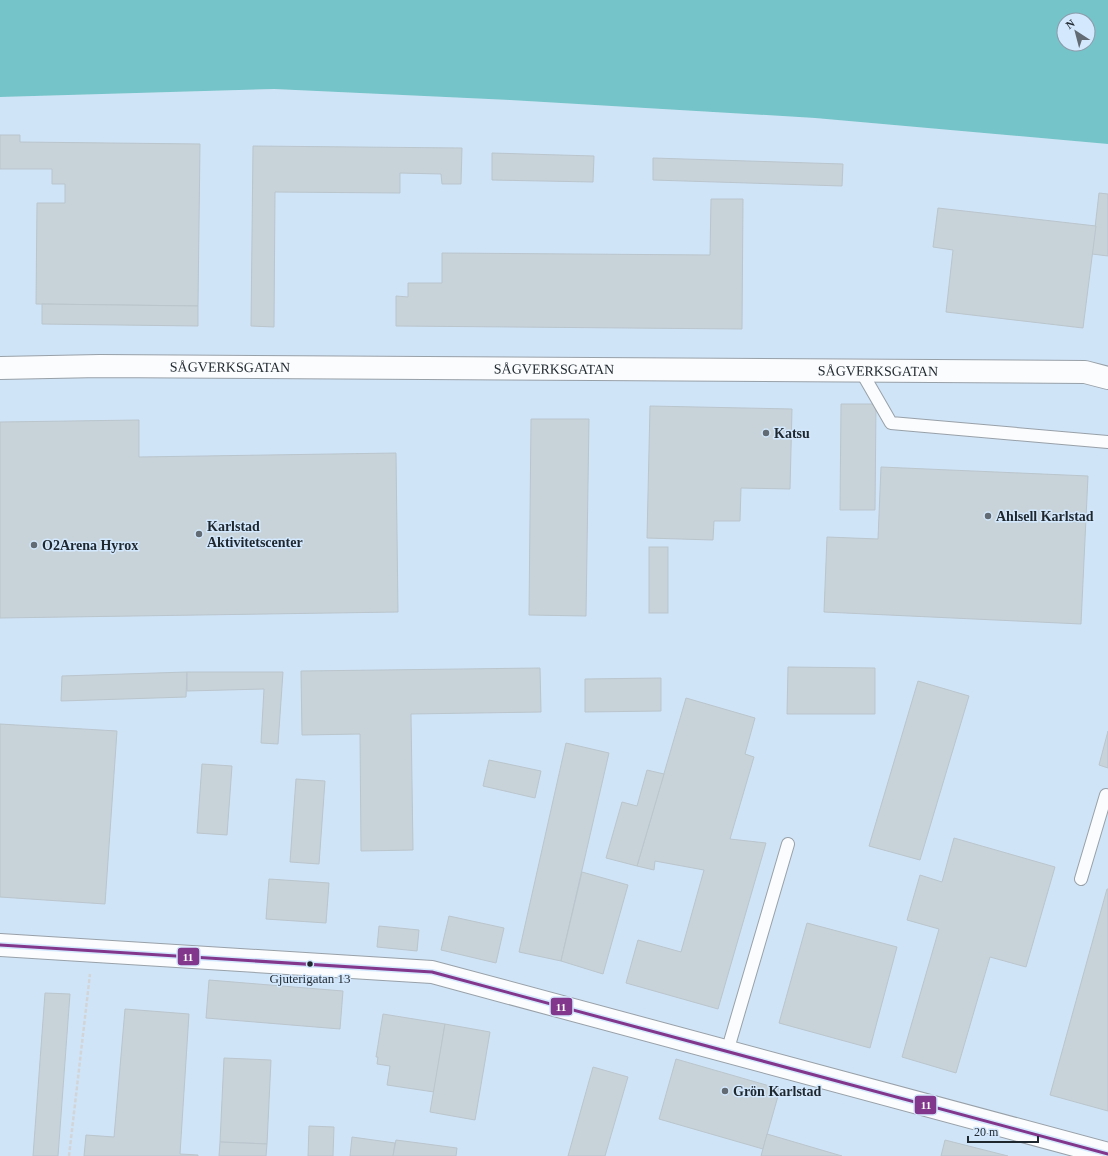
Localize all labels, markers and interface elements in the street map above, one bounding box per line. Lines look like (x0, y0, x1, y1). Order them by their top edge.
north arrow (1056, 12, 1096, 52)
text: N (1063, 17, 1077, 31)
street label: SÅGVERKSGATAN (170, 359, 290, 375)
street label: SÅGVERKSGATAN (494, 361, 614, 377)
street label: SÅGVERKSGATAN (818, 363, 938, 379)
place label: Katsu (774, 426, 810, 441)
marker: Katsu (761, 428, 771, 438)
place label: Ahlsell Karlstad (996, 509, 1094, 524)
marker: Ahlsell Karlstad (983, 511, 993, 521)
place label: Karlstad Aktivitetscenter (207, 519, 303, 550)
marker: Karlstad Aktivitetscenter (194, 529, 204, 539)
place label: O2Arena Hyrox (42, 538, 138, 553)
marker: O2Arena Hyrox (29, 540, 39, 550)
line badge: 11 (177, 947, 200, 966)
text: 11 (183, 951, 193, 963)
marker: Gjuterigatan 13 (305, 959, 315, 969)
place label: Gjuterigatan 13 (269, 971, 351, 986)
line badge: 11 (550, 997, 573, 1016)
text: 11 (556, 1001, 566, 1013)
place label: Grön Karlstad (733, 1084, 821, 1099)
marker: Grön Karlstad (720, 1086, 730, 1096)
line badge: 11 (914, 1095, 937, 1115)
text: 11 (921, 1099, 931, 1111)
scale bar (968, 1118, 1038, 1144)
text: 20 m (974, 1125, 999, 1139)

